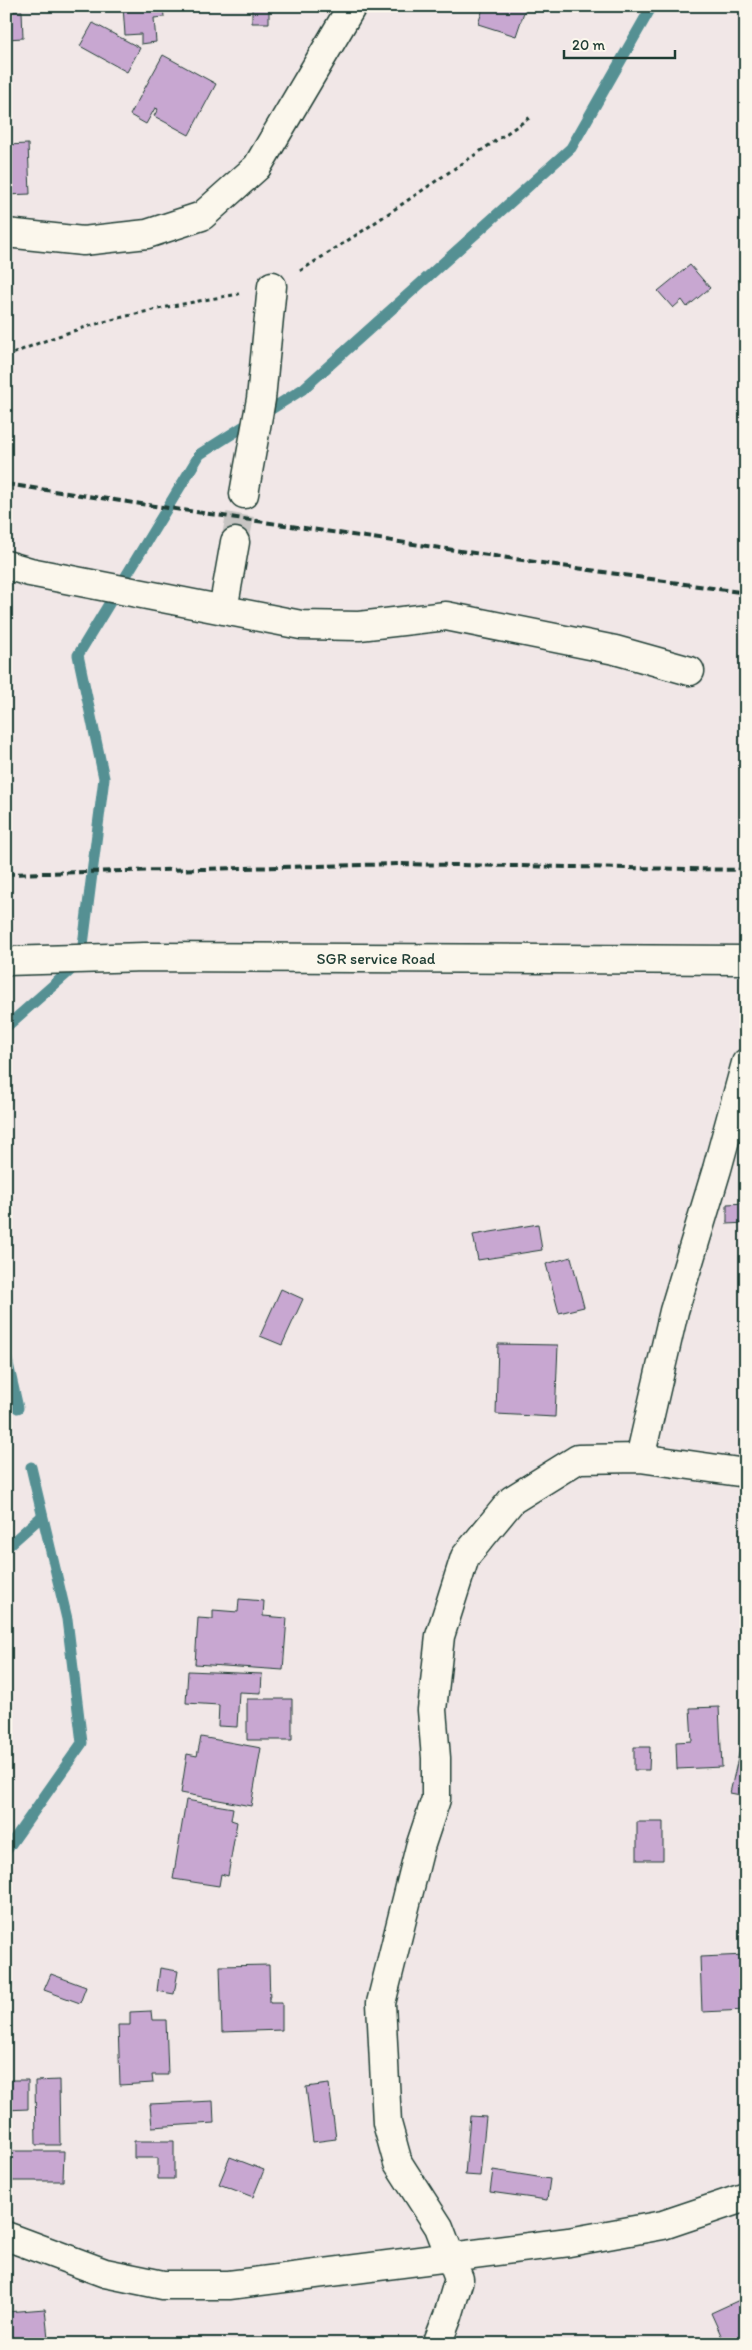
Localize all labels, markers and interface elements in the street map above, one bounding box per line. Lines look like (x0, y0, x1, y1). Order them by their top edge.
scale bar (564, 28, 676, 60)
text: 20 m (572, 36, 606, 54)
street label: SGR service Road (317, 949, 436, 968)

